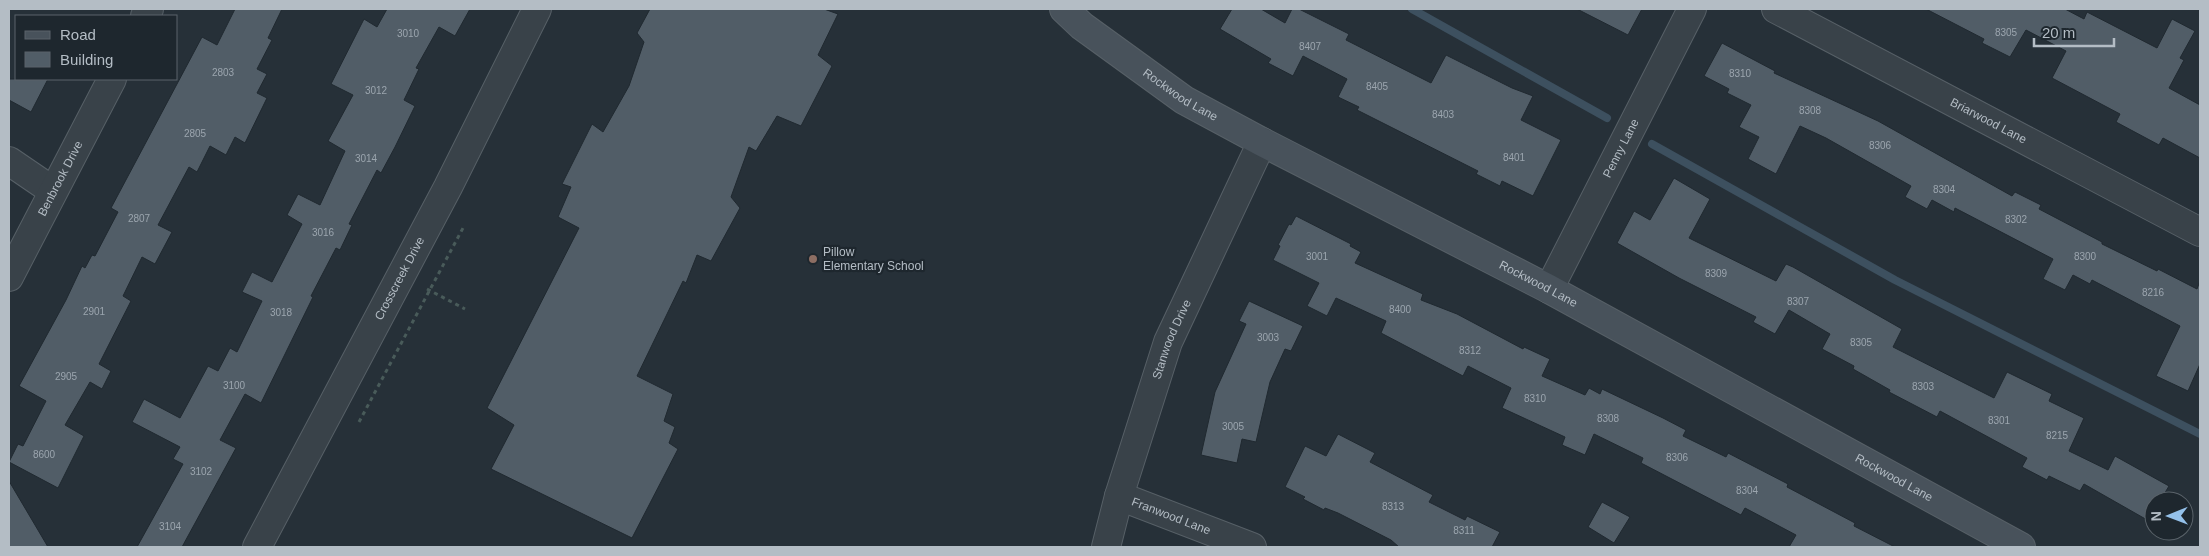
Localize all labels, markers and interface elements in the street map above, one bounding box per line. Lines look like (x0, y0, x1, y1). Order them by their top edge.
legend (15, 15, 178, 80)
scale bar (2034, 15, 2114, 47)
text: 20 m (2042, 24, 2075, 41)
text: Road (60, 26, 96, 43)
house number: 8305 (1995, 27, 2018, 38)
house number: 3010 (397, 28, 420, 39)
house number: 8407 (1299, 41, 1322, 52)
text: Building (60, 51, 113, 68)
street label: Rockwood Lane (1140, 66, 1220, 124)
house number: 2803 (212, 67, 235, 78)
house number: 8310 (1729, 68, 1752, 79)
house number: 8405 (1366, 81, 1389, 92)
house number: 3012 (365, 85, 388, 96)
street label: Briarwood Lane (1948, 95, 2029, 147)
house number: 8308 (1799, 105, 1822, 116)
house number: 8403 (1432, 109, 1455, 120)
street label: Penny Lane (1600, 116, 1642, 180)
house number: 2805 (184, 128, 207, 139)
street label: Benbrook Drive (35, 138, 86, 218)
house number: 8306 (1869, 140, 1892, 151)
house number: 8401 (1503, 152, 1526, 163)
house number: 3014 (355, 153, 378, 164)
house number: 8304 (1933, 184, 1956, 195)
house number: 2807 (128, 213, 151, 224)
house number: 8302 (2005, 214, 2028, 225)
house number: 3016 (312, 227, 335, 238)
street label: Crosscreek Drive (372, 234, 427, 322)
place label: Pillow Elementary School (823, 245, 924, 273)
house number: 3001 (1306, 251, 1329, 262)
house number: 8300 (2074, 251, 2097, 262)
marker: Pillow Elementary School (807, 253, 819, 265)
street label: Rockwood Lane (1497, 258, 1580, 310)
house number: 8309 (1705, 268, 1728, 279)
house number: 8216 (2142, 287, 2165, 298)
house number: 8307 (1787, 296, 1810, 307)
street label: Stanwood Drive (1150, 297, 1194, 381)
house number: 8400 (1389, 304, 1412, 315)
house number: 2901 (83, 306, 106, 317)
house number: 3018 (270, 307, 293, 318)
house number: 3003 (1257, 332, 1280, 343)
house number: 8305 (1850, 337, 1873, 348)
house number: 8312 (1459, 345, 1482, 356)
house number: 2905 (55, 371, 78, 382)
house number: 3100 (223, 380, 246, 391)
house number: 8303 (1912, 381, 1935, 392)
house number: 8310 (1524, 393, 1547, 404)
house number: 8308 (1597, 413, 1620, 424)
house number: 8301 (1988, 415, 2011, 426)
house number: 3005 (1222, 421, 1245, 432)
house number: 8215 (2046, 430, 2069, 441)
house number: 8600 (33, 449, 56, 460)
street label: Rockwood Lane (1853, 451, 1935, 505)
house number: 8306 (1666, 452, 1689, 463)
house number: 3102 (190, 466, 213, 477)
house number: 8304 (1736, 485, 1759, 496)
north arrow (2144, 491, 2194, 541)
street label: Franwood Lane (1130, 495, 1213, 538)
house number: 8313 (1382, 501, 1405, 512)
text: N (2148, 511, 2164, 521)
house number: 3104 (159, 521, 182, 532)
house number: 8311 (1453, 525, 1475, 536)

